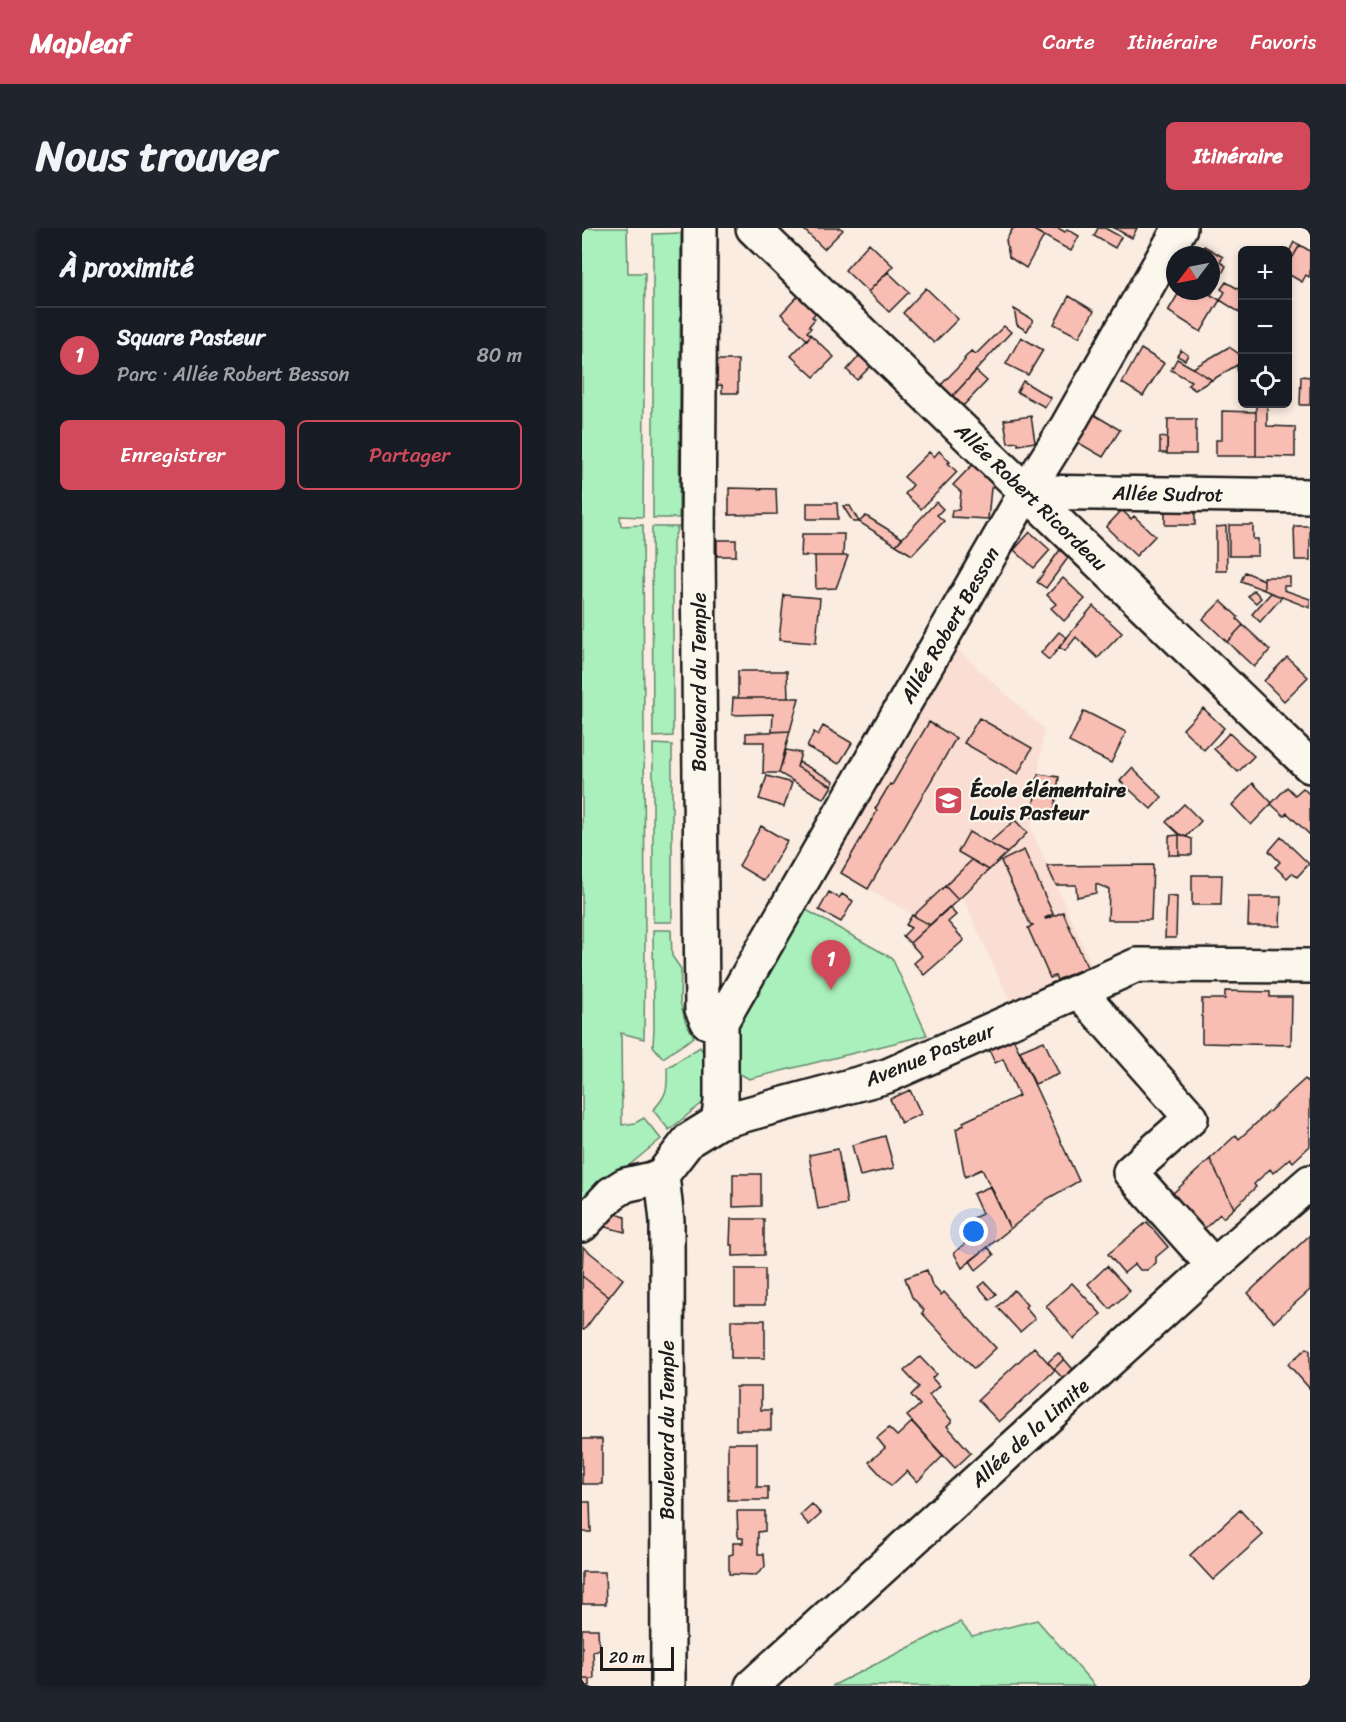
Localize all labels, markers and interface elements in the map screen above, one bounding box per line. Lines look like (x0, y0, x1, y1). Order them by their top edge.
text: Mapleaf (30, 18, 130, 67)
text: Carte (1043, 23, 1095, 61)
text: Itinéraire (1128, 23, 1218, 61)
text: Favoris (1251, 23, 1316, 61)
text: Nous trouver (36, 119, 276, 193)
button: Itinéraire (1166, 122, 1310, 190)
text: À proximité (60, 244, 194, 290)
north arrow (1166, 246, 1220, 300)
map controls (1238, 246, 1292, 408)
button: + (1238, 246, 1292, 300)
button: − (1238, 300, 1292, 354)
text: Square Pasteur (117, 318, 265, 357)
text: 1 (75, 338, 84, 373)
text: 80 m (477, 338, 522, 373)
button: locate (1238, 354, 1292, 408)
text: Parc · Allée Robert Besson (117, 357, 349, 392)
street label: Allée Robert Ricordeau (945, 414, 1116, 580)
button: Enregistrer (60, 420, 285, 490)
button: Partager (297, 420, 522, 490)
street label: Allée Sudrot (1111, 476, 1224, 512)
street label: Allée Robert Besson (890, 540, 1009, 711)
street label: Boulevard du Temple (682, 592, 717, 772)
place label: École élémentaire Louis Pasteur (970, 773, 1126, 831)
school or university icon: École élémentaire Louis Pasteur (933, 785, 965, 817)
pin: 1 (812, 940, 850, 990)
street label: Avenue Pasteur (859, 1012, 1002, 1097)
your location (959, 1217, 988, 1246)
street label: Boulevard du Temple (650, 1340, 685, 1520)
street label: Allée de la Limite (962, 1369, 1098, 1497)
text: 20 m (609, 1643, 645, 1672)
scale bar (600, 1644, 674, 1672)

